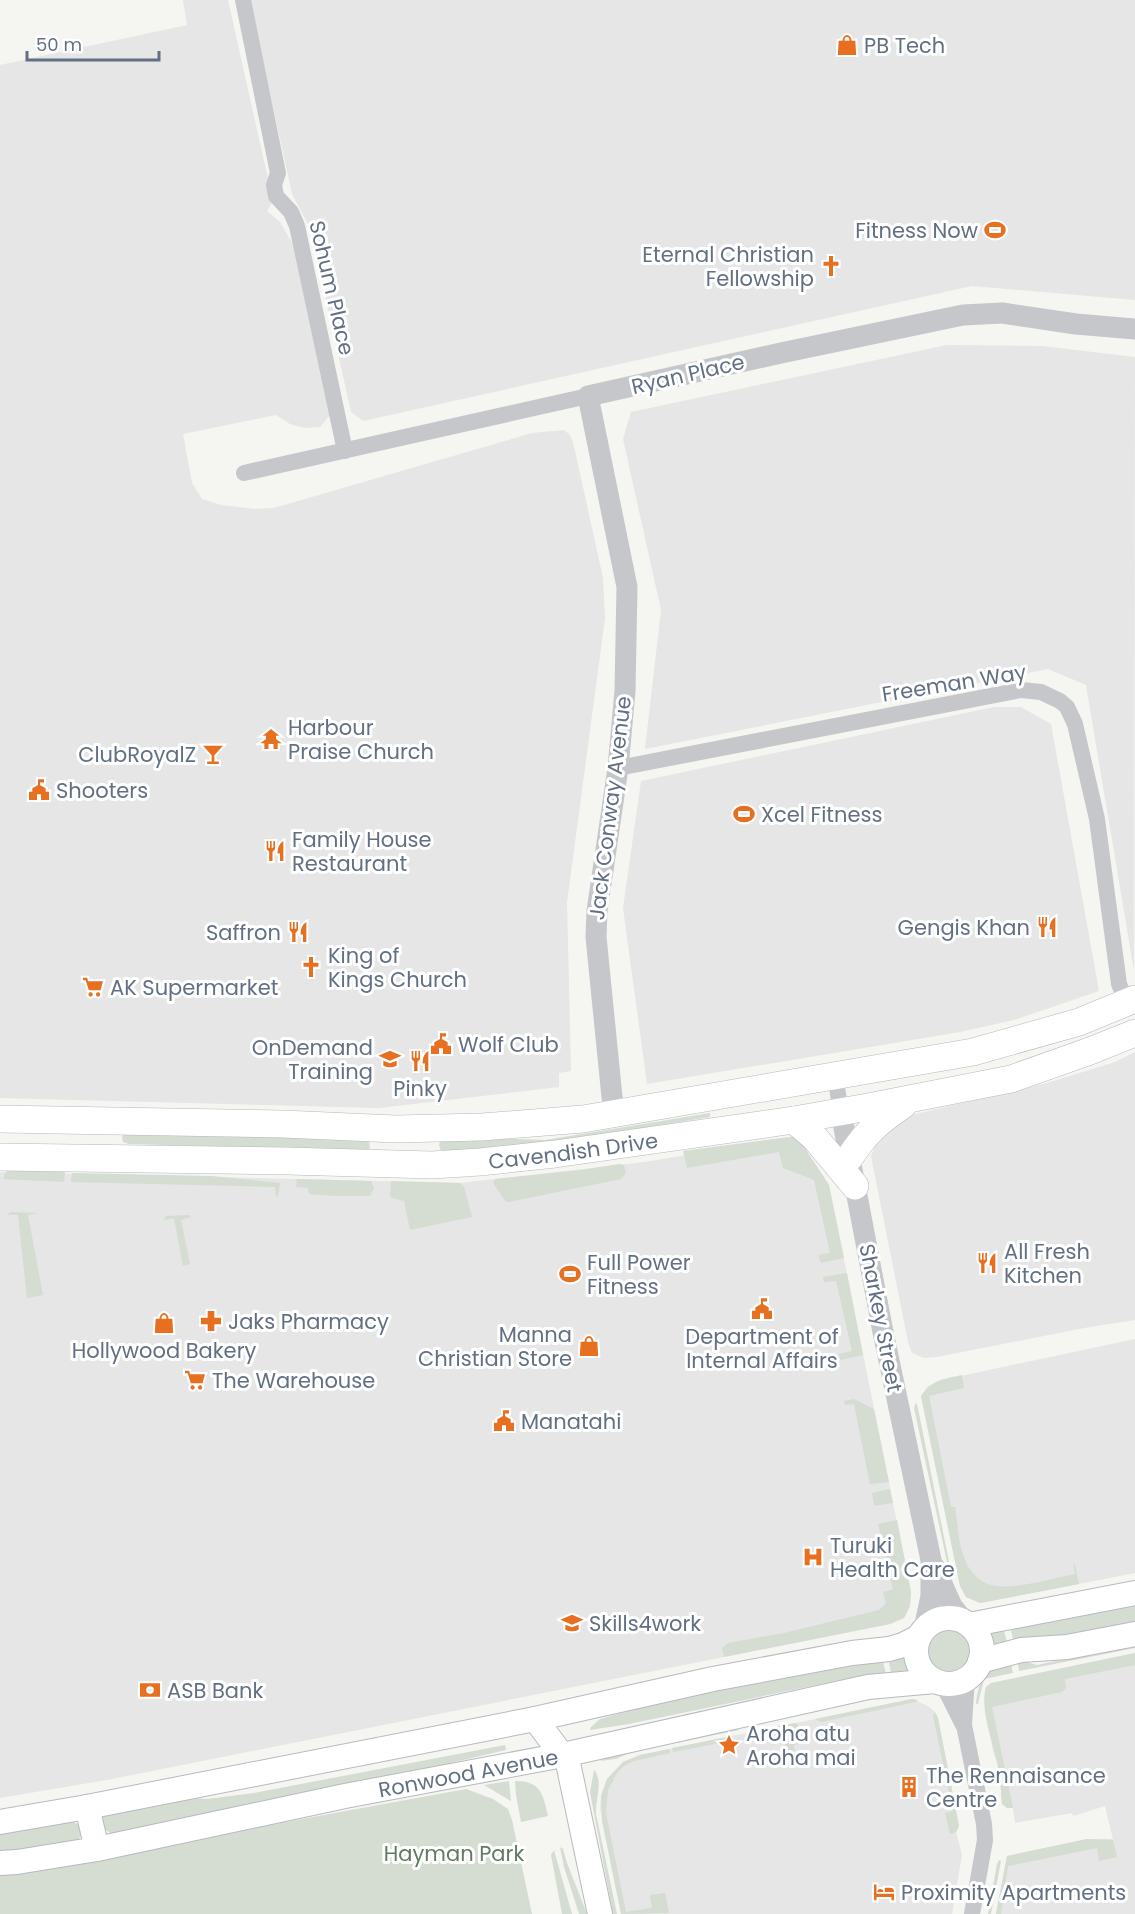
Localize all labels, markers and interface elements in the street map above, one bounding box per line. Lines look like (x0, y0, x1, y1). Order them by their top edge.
scale bar (27, 24, 159, 62)
place label: PB Tech (864, 31, 945, 60)
text: 50 m (36, 32, 82, 57)
shop icon: PB Tech (835, 33, 859, 57)
place label: Fitness Now (855, 216, 978, 245)
street label: Sohum Place (302, 218, 362, 358)
sports icon: Fitness Now (983, 218, 1007, 242)
place label: Eternal Christian Fellowship (642, 240, 814, 293)
church icon: Eternal Christian Fellowship (819, 254, 843, 278)
street label: Ryan Place (629, 347, 747, 401)
street label: Freeman Way (880, 657, 1028, 709)
street label: Jack Conway Avenue (582, 694, 638, 922)
place label: Harbour Praise Church (288, 713, 434, 766)
temple icon: Harbour Praise Church (259, 727, 283, 751)
place label: ClubRoyalZ (78, 740, 196, 769)
bar icon: ClubRoyalZ (201, 742, 225, 766)
place label: Shooters (56, 776, 148, 805)
public building icon: Shooters (27, 778, 51, 802)
place label: Xcel Fitness (761, 800, 882, 829)
sports icon: Xcel Fitness (732, 802, 756, 826)
place label: Family House Restaurant (292, 825, 432, 878)
restaurant icon: Family House Restaurant (263, 839, 287, 863)
place label: Gengis Khan (898, 913, 1030, 942)
restaurant icon: Gengis Khan (1035, 915, 1059, 939)
place label: Saffron (206, 918, 281, 947)
restaurant icon: Saffron (286, 920, 310, 944)
place label: King of Kings Church (328, 941, 467, 994)
church icon: King of Kings Church (299, 955, 323, 979)
place label: AK Supermarket (110, 973, 278, 1002)
supermarket icon: AK Supermarket (81, 975, 105, 999)
place label: Wolf Club (458, 1030, 559, 1059)
public building icon: Wolf Club (429, 1032, 453, 1056)
place label: OnDemand Training (252, 1033, 373, 1086)
school or university icon: OnDemand Training (378, 1047, 402, 1071)
restaurant icon: Pinky (408, 1049, 432, 1073)
place label: Pinky (393, 1074, 447, 1103)
street label: Cavendish Drive (487, 1125, 660, 1176)
place label: All Fresh Kitchen (1004, 1237, 1090, 1290)
street label: Sharkey Street (852, 1241, 910, 1395)
place label: Full Power Fitness (587, 1248, 691, 1301)
restaurant icon: All Fresh Kitchen (975, 1251, 999, 1275)
sports icon: Full Power Fitness (558, 1262, 582, 1286)
public building icon: Department of Internal Affairs (750, 1297, 774, 1321)
place label: Jaks Pharmacy (228, 1307, 389, 1336)
pharmacy icon: Jaks Pharmacy (199, 1309, 223, 1333)
shop icon: Hollywood Bakery (152, 1311, 176, 1335)
place label: Manna Christian Store (418, 1320, 572, 1373)
place label: Department of Internal Affairs (685, 1322, 839, 1375)
shop icon: Manna Christian Store (577, 1334, 601, 1358)
place label: Hollywood Bakery (72, 1336, 256, 1365)
place label: The Warehouse (212, 1366, 375, 1395)
supermarket icon: The Warehouse (183, 1368, 207, 1392)
place label: Manatahi (521, 1407, 621, 1436)
public building icon: Manatahi (492, 1409, 516, 1433)
place label: Turuki Health Care (830, 1531, 955, 1584)
hospital icon: Turuki Health Care (801, 1545, 825, 1569)
place label: Skills4work (589, 1609, 701, 1638)
school or university icon: Skills4work (560, 1611, 584, 1635)
place label: ASB Bank (167, 1676, 263, 1705)
bank icon: ASB Bank (138, 1678, 162, 1702)
place label: Aroha atu Aroha mai (746, 1719, 856, 1772)
place icon: Aroha atu Aroha mai (717, 1733, 741, 1757)
street label: Ronwood Avenue (376, 1742, 561, 1804)
place label: The Rennaisance Centre (926, 1761, 1106, 1814)
building icon: The Rennaisance Centre (897, 1775, 921, 1799)
park label: Hayman Park (384, 1839, 524, 1868)
place label: Proximity Apartments (901, 1878, 1126, 1907)
hotel icon: Proximity Apartments (872, 1880, 896, 1904)

